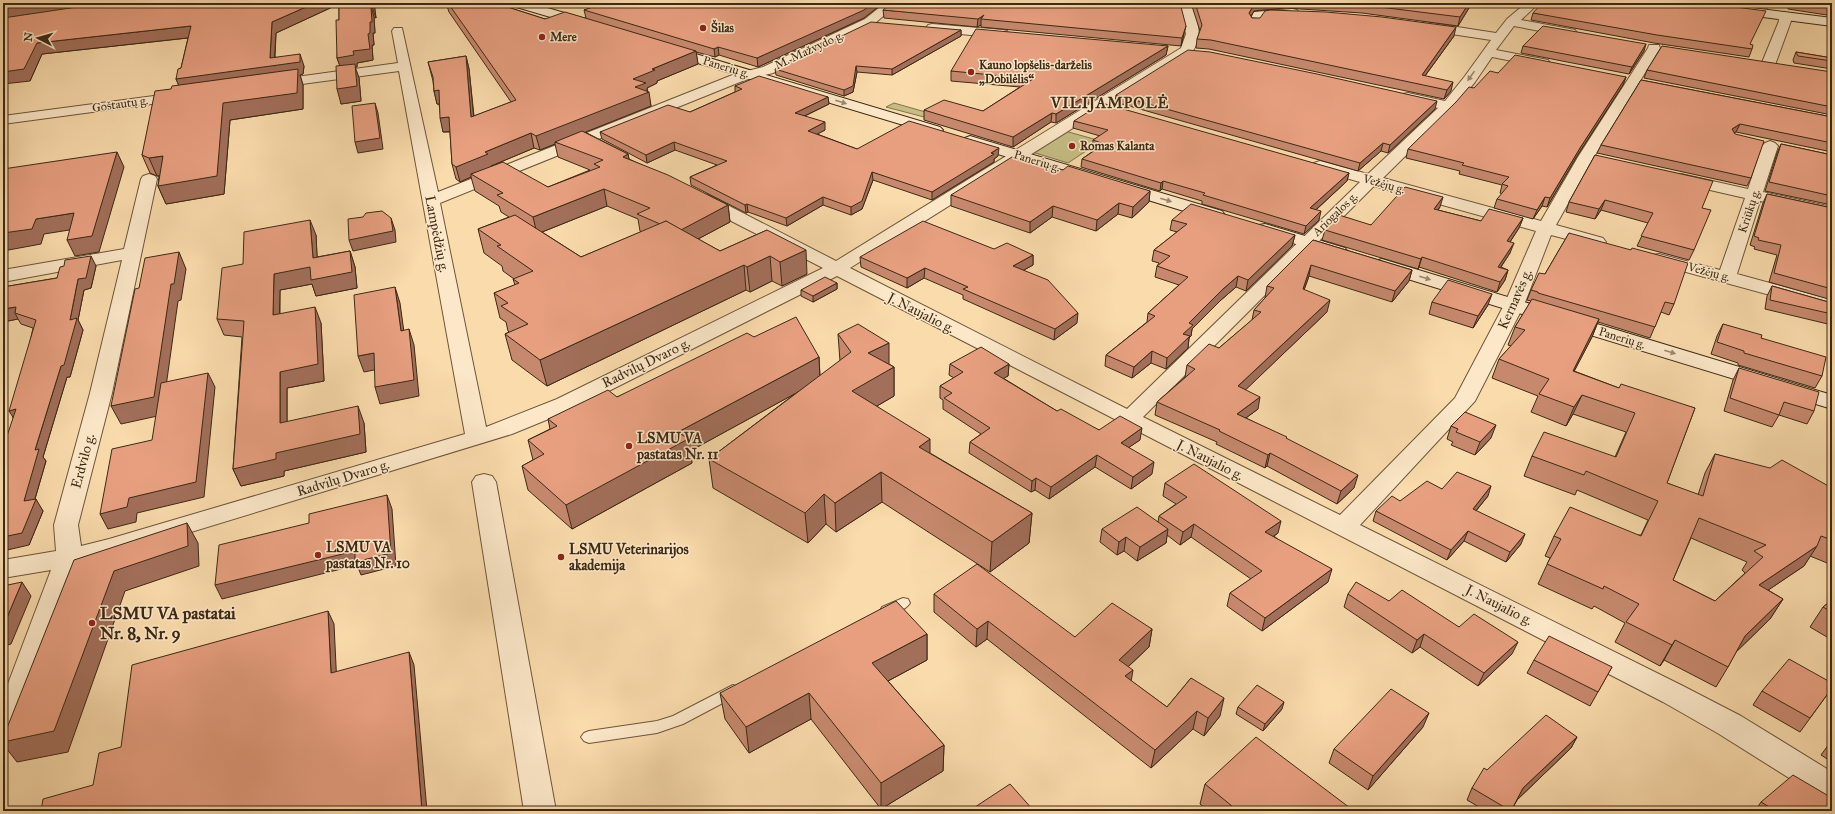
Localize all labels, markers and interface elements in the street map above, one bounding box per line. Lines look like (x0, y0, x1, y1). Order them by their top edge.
north arrow (18, 18, 58, 58)
place label: Šilas (711, 19, 735, 35)
marker: Šilas (698, 23, 708, 33)
street label: M. Mažvydo g. (772, 28, 846, 73)
place label: Mere (550, 30, 577, 44)
text: N (22, 31, 36, 42)
marker: Mere (537, 32, 547, 42)
street label: Panerių g. (701, 53, 751, 82)
place label: Kauno lopšelis-darželis „Dobilėlis“ (979, 58, 1092, 86)
marker: Kauno lopšelis-darželis „Dobilėlis“ (966, 67, 976, 77)
one-way arrow (1467, 71, 1475, 82)
street label: Goštautų g. (91, 93, 149, 116)
district label: VILIJAMPOLĖ (1050, 93, 1169, 113)
one-way arrow (835, 99, 847, 105)
place label: Romas Kalanta (1080, 139, 1155, 153)
marker: Romas Kalanta (1067, 141, 1077, 151)
street label: Panerių g. (1012, 147, 1062, 176)
street label: Vežėjų g. (1360, 171, 1407, 198)
street label: Kriūkų g. (1735, 187, 1764, 235)
street label: Ariogalos g. (1309, 189, 1361, 240)
street label: Lampėdžių g. (421, 194, 453, 274)
one-way arrow (1161, 197, 1173, 203)
street label: Vežėjų g. (1685, 259, 1732, 285)
street label: Kernavės g. (1494, 266, 1536, 332)
one-way arrow (1419, 275, 1431, 281)
street label: J. Naujalio g. (883, 288, 957, 338)
street label: Panerių g. (1597, 324, 1647, 353)
street label: Radvilų Dvaro g. (599, 334, 693, 392)
one-way arrow (1664, 349, 1676, 355)
place label: LSMU VA pastatas Nr. 11 (636, 430, 719, 464)
street label: Erdvilo g. (68, 432, 98, 490)
street label: J. Naujalio g. (1172, 435, 1246, 485)
marker: LSMU VA pastatas Nr. 11 (624, 441, 634, 451)
street label: Radvilų Dvaro g. (295, 456, 391, 500)
place label: LSMU VA pastatas Nr. 10 (325, 539, 410, 573)
place label: LSMU Veterinarijos akademija (569, 541, 689, 575)
marker: LSMU VA pastatas Nr. 10 (313, 550, 323, 560)
marker: LSMU Veterinarijos akademija (556, 552, 566, 562)
street label: J. Naujalio g. (1461, 580, 1535, 630)
place label: LSMU VA pastatai Nr. 8, Nr. 9 (100, 603, 236, 644)
marker: LSMU VA pastatai Nr. 8, Nr. 9 (87, 618, 97, 628)

